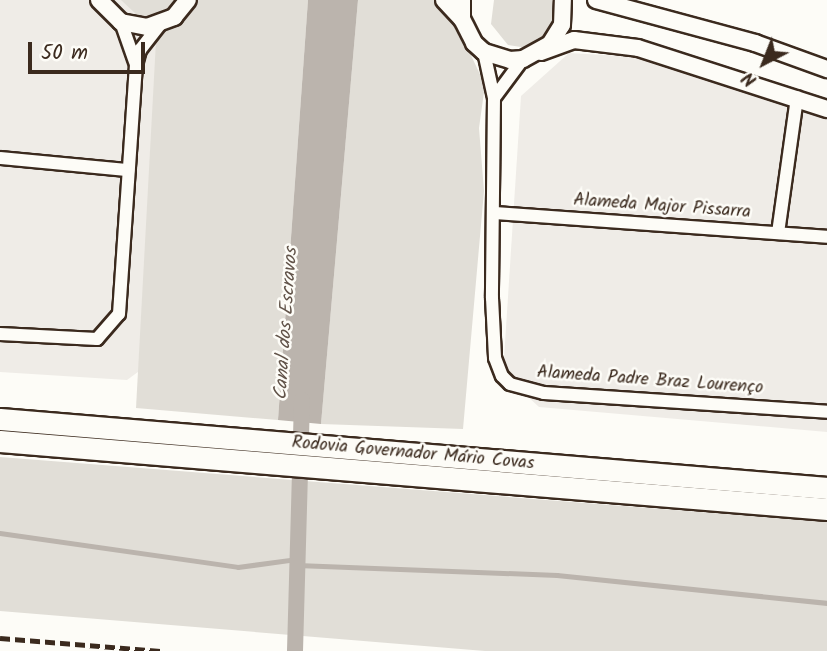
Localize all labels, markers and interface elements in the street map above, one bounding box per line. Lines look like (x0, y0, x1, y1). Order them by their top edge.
scale bar (32, 28, 149, 72)
north arrow (729, 28, 799, 98)
text: 50 m (41, 37, 88, 70)
text: N (735, 63, 764, 94)
street label: Alameda Major Pissarra (573, 190, 751, 224)
water label: Canal dos Escravos (270, 247, 304, 401)
street label: Alameda Padre Braz Lourenço (536, 362, 764, 400)
street label: Rodovia Governador Mário Covas (291, 433, 535, 475)

